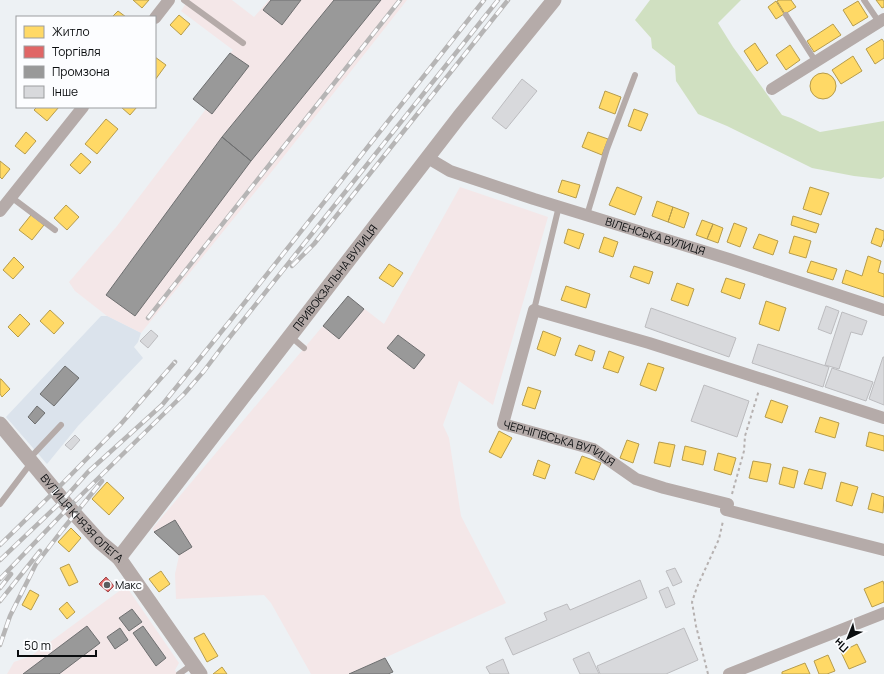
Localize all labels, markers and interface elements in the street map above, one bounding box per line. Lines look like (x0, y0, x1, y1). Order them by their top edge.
legend (16, 16, 156, 108)
text: Житло (52, 23, 89, 40)
text: Торгівля (52, 43, 101, 60)
text: Промзона (52, 63, 110, 80)
text: Інше (52, 83, 78, 100)
street label: ВІЛЕНСЬКА ВУЛИЦЯ (604, 213, 707, 258)
street label: ПРИВОКЗАЛЬНА ВУЛИЦЯ (289, 221, 381, 334)
street label: ЧЕРНІГІВСЬКА ВУЛИЦЯ (502, 416, 618, 469)
street label: ВУЛИЦЯ КНЯЗЯ ОЛЕГА (37, 471, 127, 566)
place label: Макс (115, 577, 142, 592)
marker: Макс (102, 580, 112, 590)
north arrow (828, 618, 868, 658)
scale bar (18, 632, 96, 658)
text: Пн (830, 635, 851, 656)
text: 50 m (24, 637, 51, 654)

